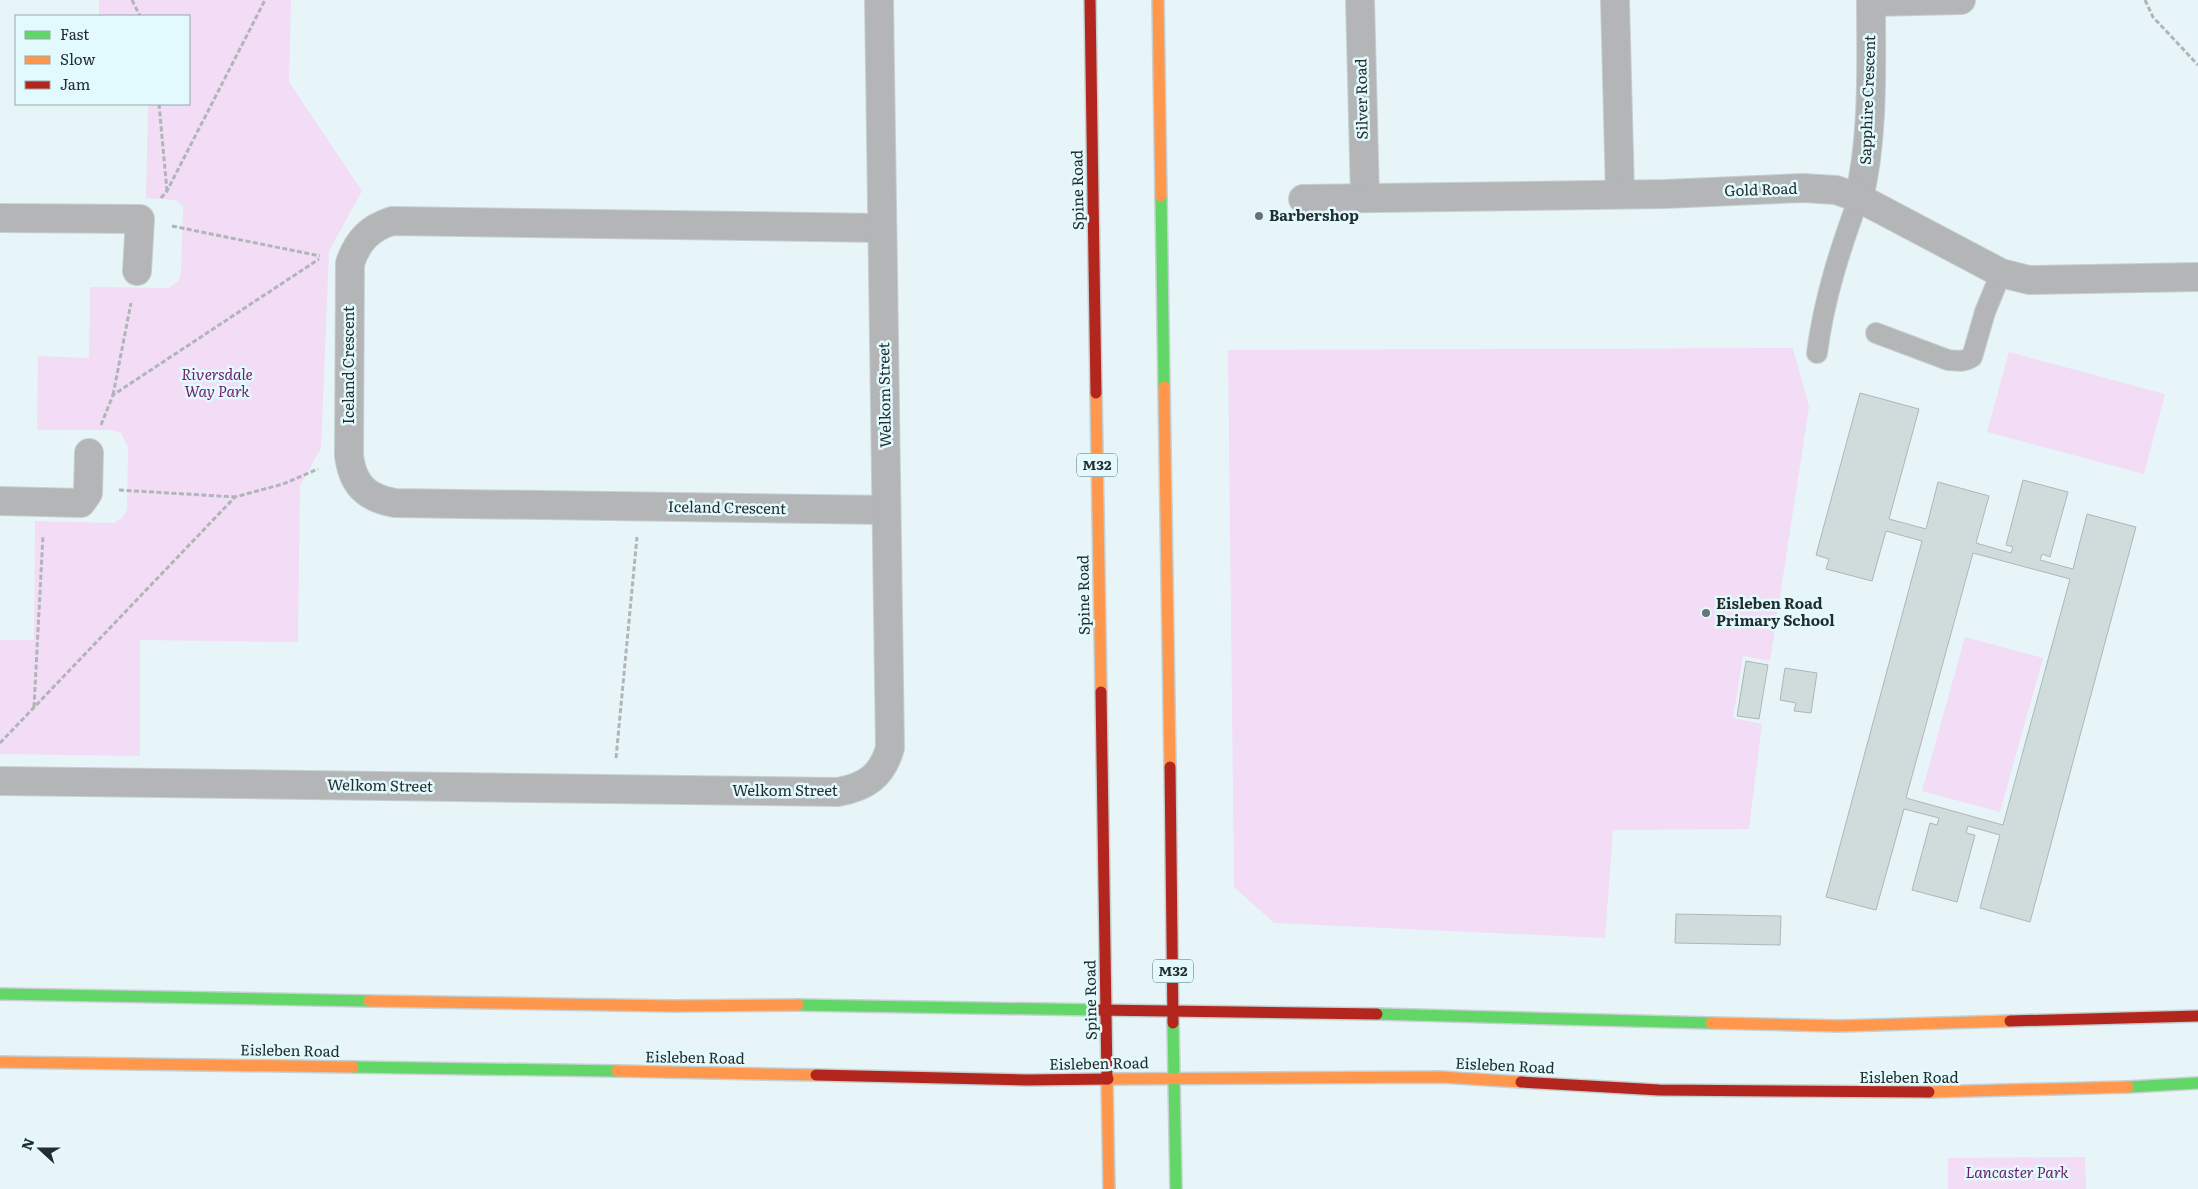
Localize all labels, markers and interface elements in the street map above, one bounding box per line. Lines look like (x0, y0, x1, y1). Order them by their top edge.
legend (15, 15, 190, 105)
text: Fast (60, 22, 89, 45)
street label: Sapphire Crescent (1853, 35, 1880, 165)
text: Slow (60, 47, 95, 70)
street label: Silver Road (1348, 58, 1373, 140)
text: Jam (60, 72, 91, 95)
street label: Spine Road (1064, 150, 1089, 230)
street label: Gold Road (1724, 176, 1798, 201)
place label: Barbershop (1269, 203, 1359, 226)
marker: Barbershop (1253, 210, 1265, 222)
street label: Iceland Crescent (336, 306, 359, 424)
street label: Welkom Street (871, 342, 896, 448)
park label: Riversdale Way Park (181, 362, 253, 402)
road number: M32 (1077, 454, 1117, 476)
street label: Iceland Crescent (668, 494, 786, 519)
street label: Spine Road (1070, 555, 1095, 635)
place label: Eisleben Road Primary School (1716, 591, 1835, 631)
marker: Eisleben Road Primary School (1700, 607, 1712, 619)
street label: Welkom Street (327, 772, 433, 797)
street label: Welkom Street (732, 778, 838, 801)
road number: M32 (1153, 959, 1193, 982)
street label: Spine Road (1077, 960, 1102, 1040)
street label: Eisleben Road (240, 1037, 340, 1062)
street label: Eisleben Road (645, 1044, 745, 1069)
street label: Eisleben Road (1049, 1050, 1149, 1075)
street label: Eisleben Road (1455, 1050, 1555, 1079)
street label: Eisleben Road (1859, 1065, 1959, 1088)
north arrow (15, 1124, 65, 1174)
text: N (15, 1135, 38, 1153)
park label: Lancaster Park (1966, 1160, 2069, 1183)

